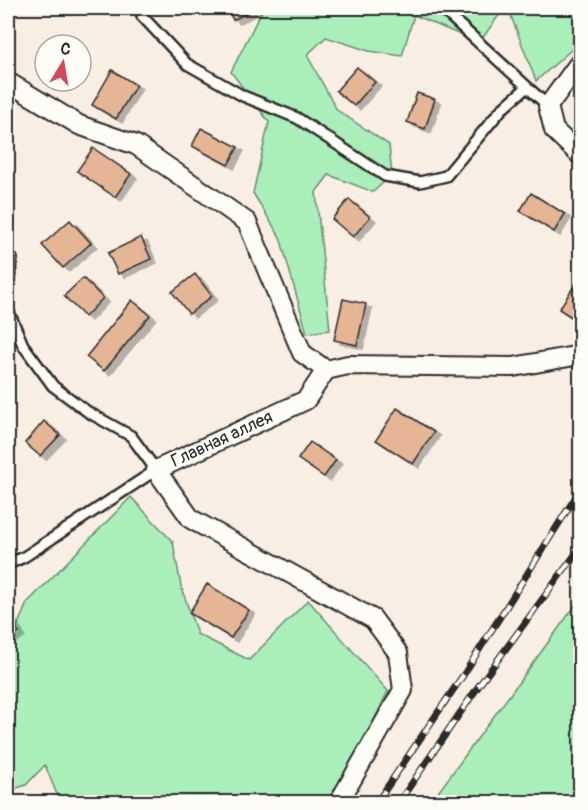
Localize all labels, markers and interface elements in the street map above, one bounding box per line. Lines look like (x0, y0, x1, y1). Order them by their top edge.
north arrow (33, 33, 93, 93)
text: С (59, 38, 73, 60)
street label: Главная аллея (167, 405, 277, 473)

